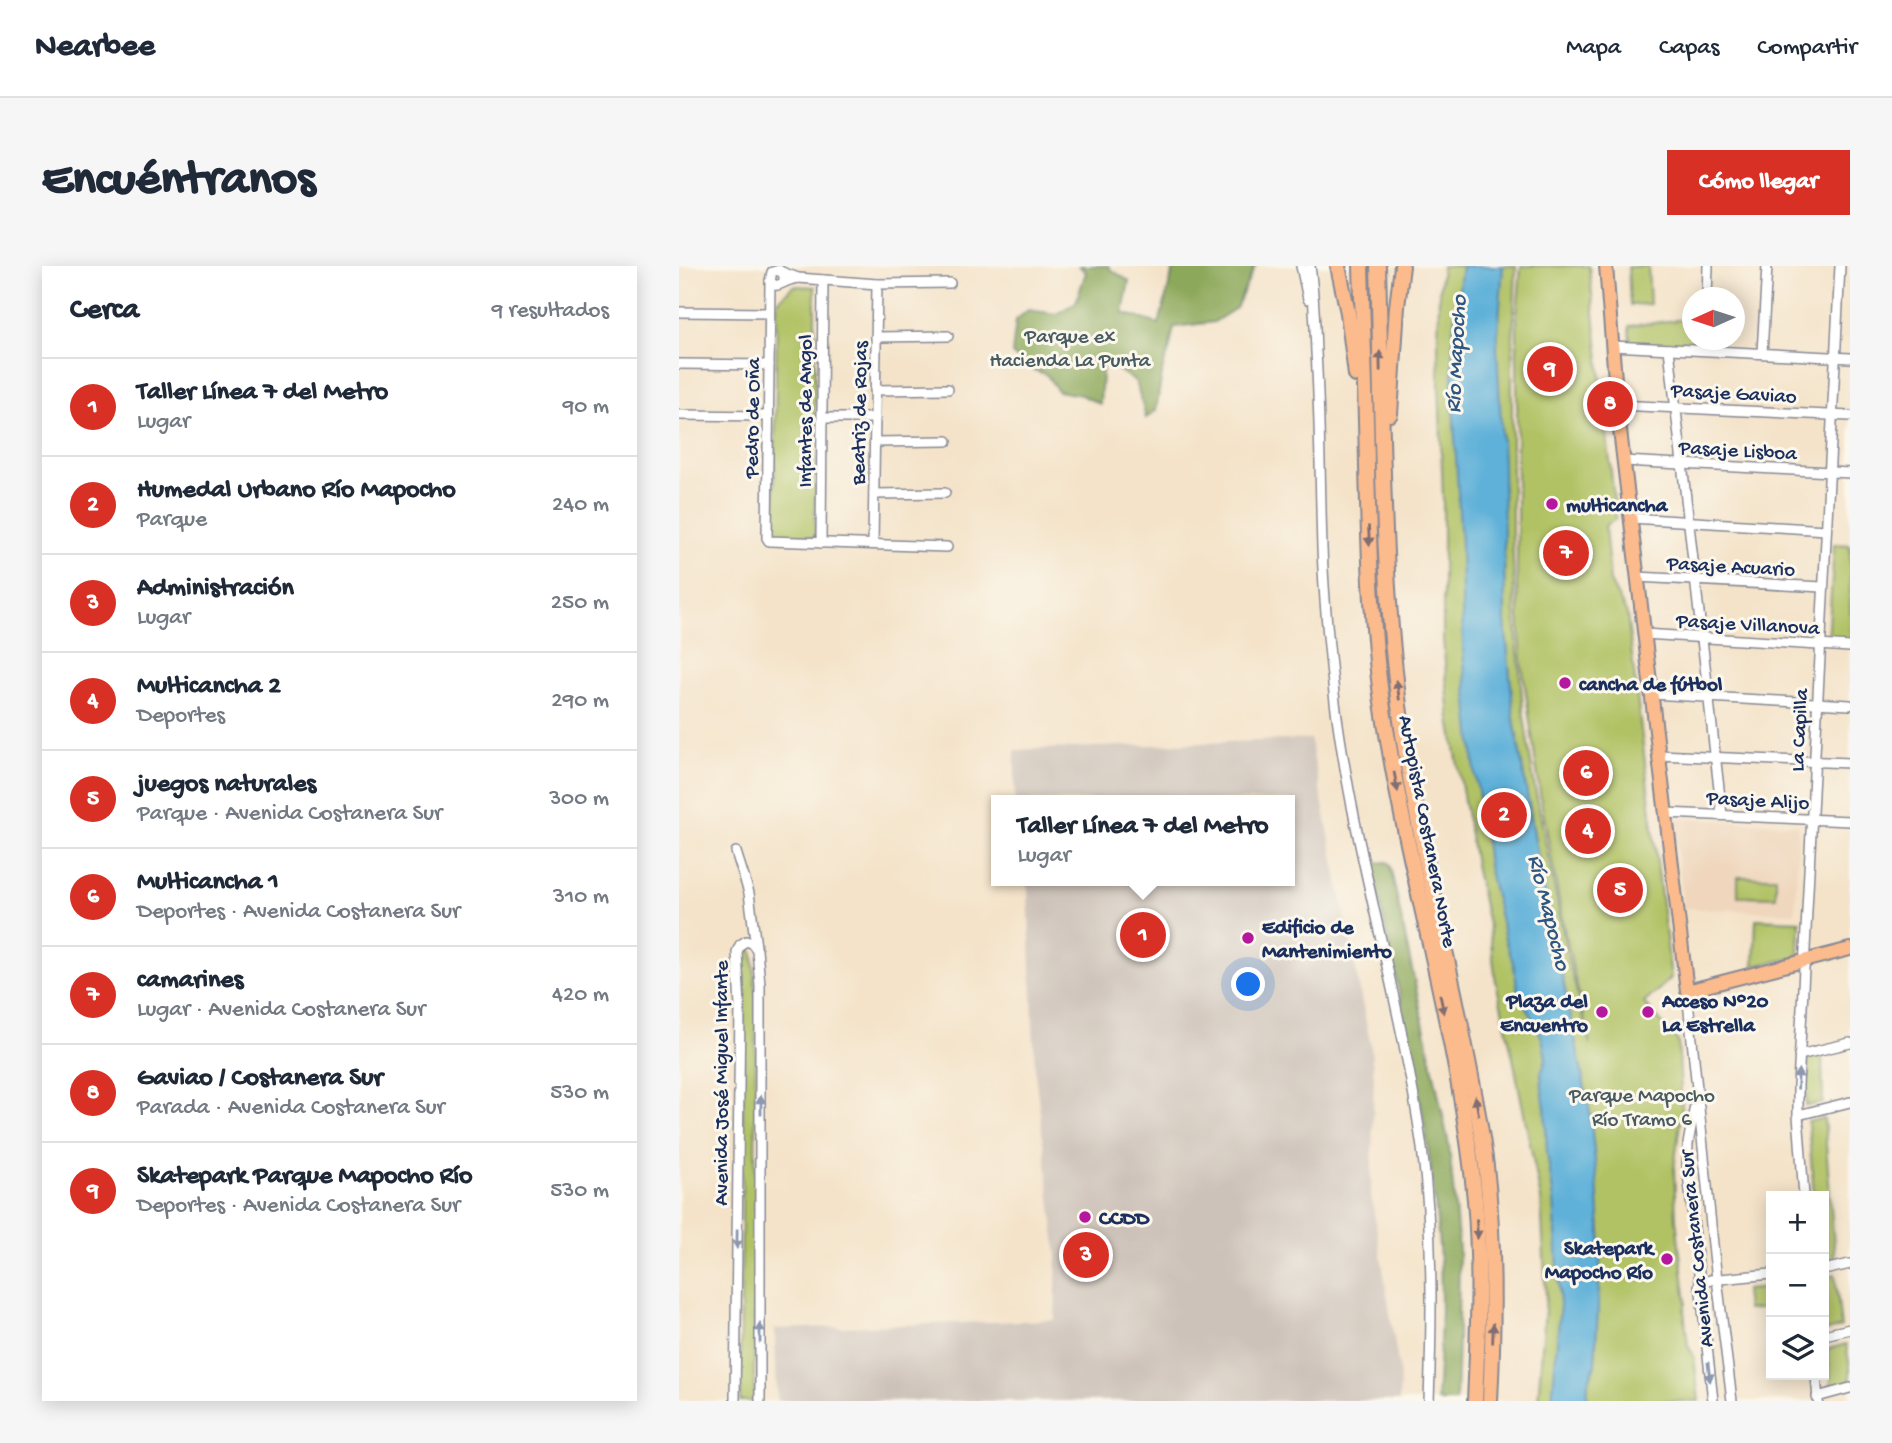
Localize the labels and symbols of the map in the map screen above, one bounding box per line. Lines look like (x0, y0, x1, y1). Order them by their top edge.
north arrow (1682, 287, 1745, 350)
water label: Río Mapocho (1441, 293, 1474, 414)
park label: Parque ex Hacienda La Punta (989, 326, 1152, 375)
street label: Infantes de Angol (795, 334, 820, 488)
street label: Beatriz de Rojas (848, 340, 875, 486)
pin: 9 (1527, 343, 1573, 395)
one-way arrow (1375, 349, 1386, 371)
street label: Pedro de Oña (741, 356, 768, 479)
pin: 8 (1587, 378, 1633, 430)
street label: Pasaje Gaviao (1669, 380, 1797, 411)
street label: Pasaje Lisboa (1677, 437, 1799, 468)
place label: multicancha (1566, 495, 1669, 520)
marker: multicancha (1544, 496, 1560, 512)
one-way arrow (1364, 525, 1375, 547)
pin: 7 (1543, 527, 1589, 579)
street label: Pasaje Acuario (1665, 553, 1796, 584)
street label: Pasaje Villanova (1675, 610, 1821, 643)
place label: cancha de fútbol (1579, 674, 1723, 699)
marker: cancha de fútbol (1557, 675, 1573, 691)
one-way arrow (1392, 679, 1403, 701)
street label: La Capilla (1787, 687, 1816, 772)
street label: Autopista Costanera Norte (1391, 713, 1461, 951)
pin: 6 (1563, 747, 1609, 799)
one-way arrow (1391, 771, 1402, 793)
street label: Pasaje Alijo (1705, 787, 1810, 818)
pin: 2 (1481, 789, 1527, 841)
pin: 4 (1565, 805, 1611, 857)
water label: Río Mapocho (1520, 852, 1575, 975)
pin: 5 (1597, 864, 1643, 916)
pin: 1 (1120, 909, 1166, 961)
place label: Edificio de Mantenimiento (1262, 917, 1392, 966)
marker: Edificio de Mantenimiento (1240, 930, 1256, 946)
street label: Avenida José Miguel Infante (711, 959, 736, 1206)
your location (1231, 967, 1265, 1001)
place label: Plaza del Encuentro (1500, 991, 1588, 1040)
place label: Acceso N°20 La Estrella (1661, 991, 1769, 1040)
one-way arrow (1436, 993, 1447, 1015)
marker: Plaza del Encuentro (1594, 1004, 1610, 1020)
marker: Acceso N°20 La Estrella (1640, 1004, 1656, 1020)
one-way arrow (1793, 1068, 1804, 1090)
park label: Parque Mapocho Río Tramo 6 (1568, 1085, 1715, 1134)
one-way arrow (755, 1094, 767, 1116)
one-way arrow (1471, 1095, 1482, 1117)
street label: Avenida Costanera Sur (1676, 1147, 1721, 1348)
place label: CCDD (1098, 1208, 1150, 1233)
marker: CCDD (1077, 1209, 1093, 1225)
one-way arrow (1471, 1218, 1482, 1240)
one-way arrow (731, 1228, 743, 1250)
pin: 3 (1063, 1229, 1109, 1281)
place label: Skatepark Mapocho Río (1545, 1238, 1656, 1287)
marker: Skatepark Mapocho Río (1659, 1251, 1675, 1267)
one-way arrow (754, 1322, 766, 1344)
one-way arrow (1488, 1322, 1499, 1344)
one-way arrow (1704, 1361, 1715, 1383)

